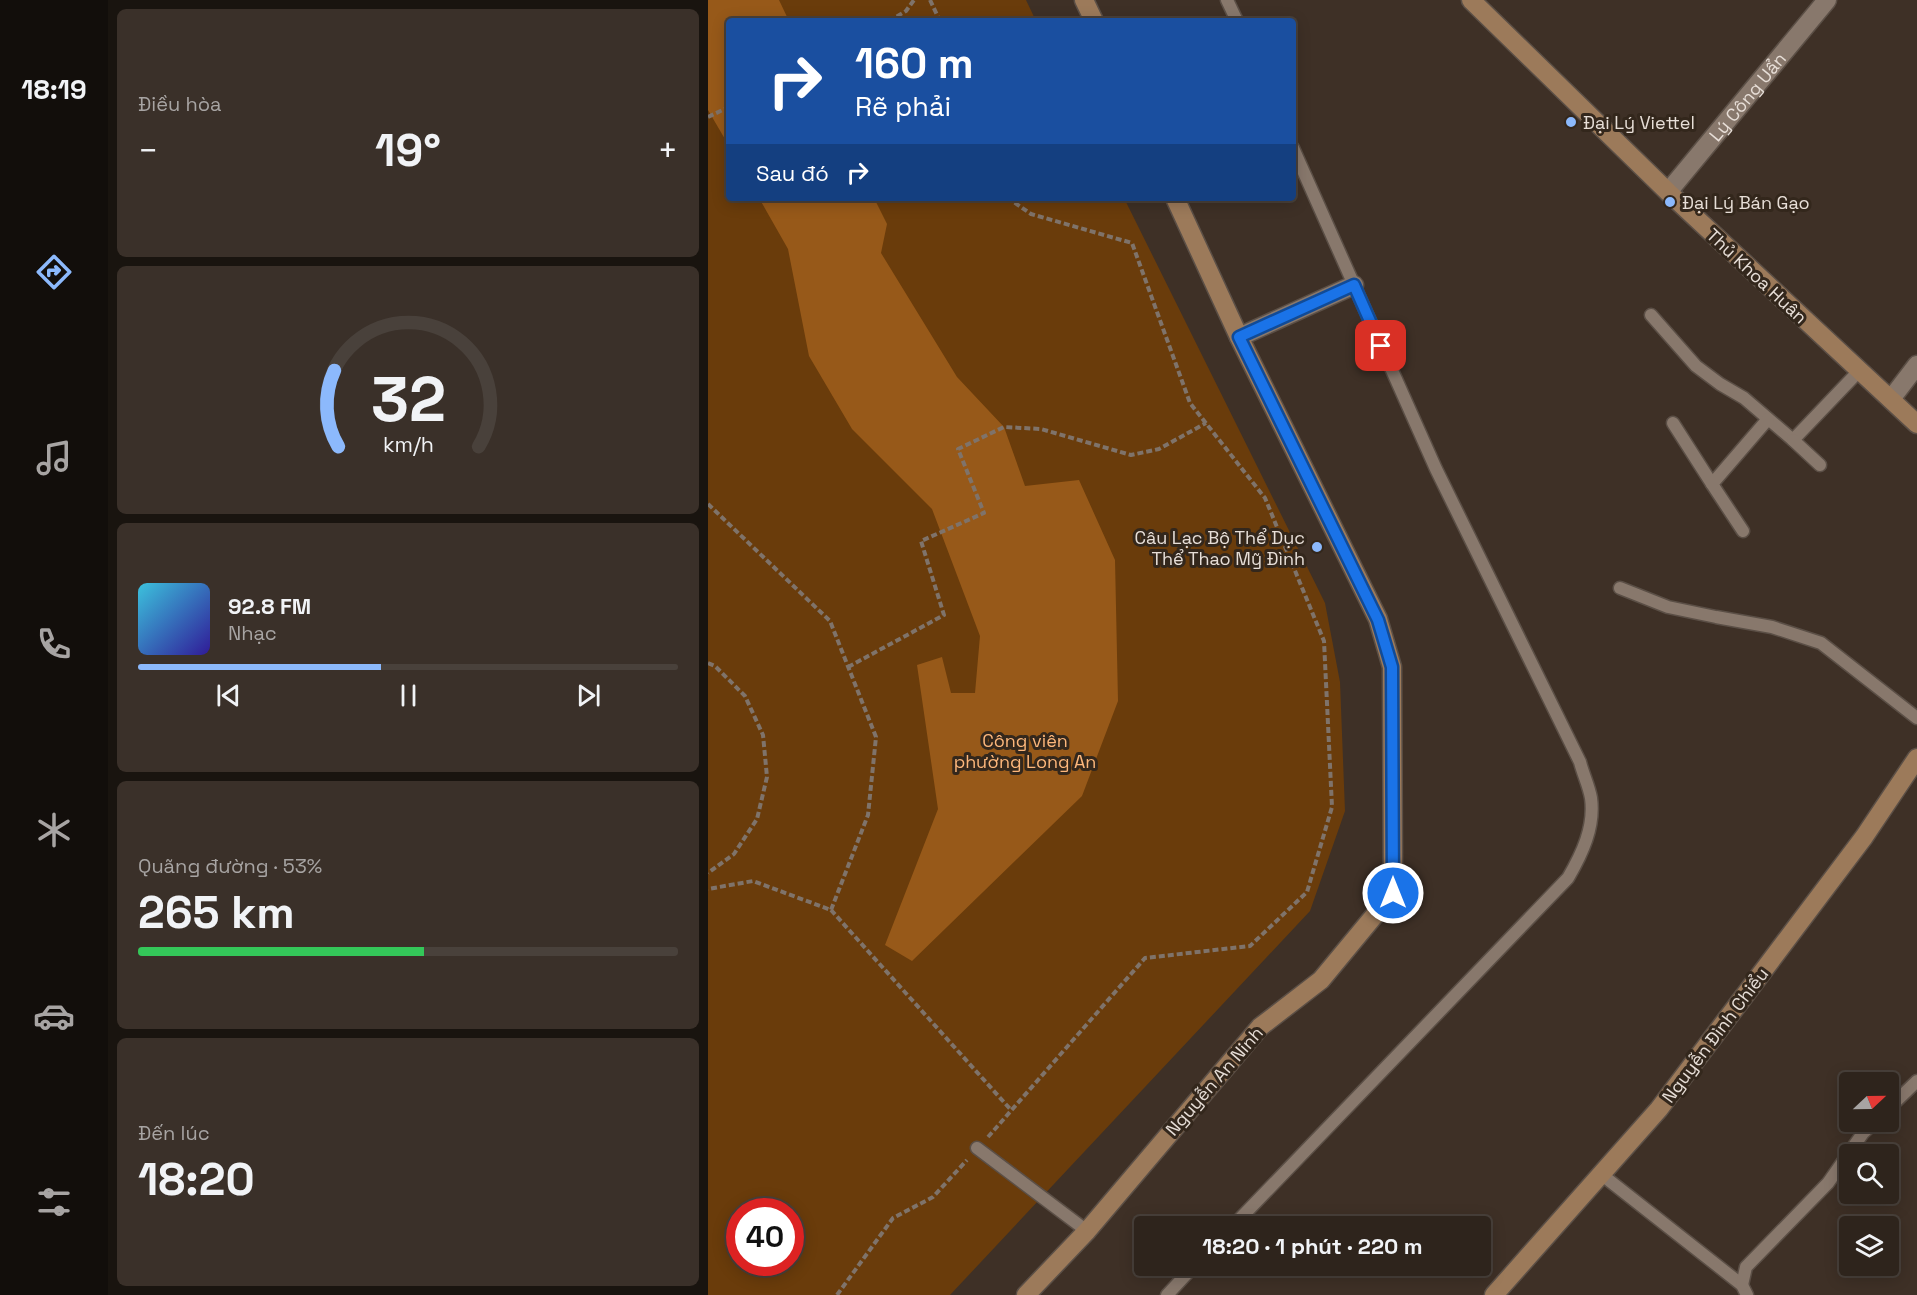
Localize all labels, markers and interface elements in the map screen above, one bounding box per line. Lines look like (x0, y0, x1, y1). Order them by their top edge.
text: 160 m (855, 37, 974, 90)
icon: right (756, 42, 834, 120)
street label: Lý Công Uẩn (1704, 47, 1791, 146)
text: 18:19 (21, 72, 87, 107)
text: Rẽ phải (855, 89, 951, 124)
text: Điều hòa (138, 91, 222, 117)
place label: Đại Lý Viettel (1583, 111, 1695, 134)
marker: Đại Lý Viettel (1564, 115, 1578, 129)
text: 19° (375, 122, 441, 179)
text: − (138, 130, 158, 172)
text: + (658, 130, 678, 172)
icon: right (841, 156, 874, 189)
text: Sau đó (756, 159, 829, 187)
place label: Đại Lý Bán Gạo (1682, 191, 1810, 214)
marker: Đại Lý Bán Gạo (1663, 195, 1677, 209)
street label: Thủ Khoa Huân (1702, 223, 1812, 329)
icon: directions (33, 251, 75, 293)
pin (1355, 320, 1406, 371)
icon: arrive (1364, 329, 1397, 362)
text: 32 (370, 360, 445, 439)
text: km/h (382, 432, 434, 459)
icon: music (33, 437, 75, 479)
place label: Câu Lạc Bộ Thể Dục Thể Thao Mỹ Đình (1135, 526, 1305, 570)
marker: Câu Lạc Bộ Thể Dục Thể Thao Mỹ Đình (1310, 540, 1324, 554)
text: 92.8 FM (228, 592, 311, 620)
text: Nhạc (228, 620, 277, 646)
icon: phone (33, 623, 75, 665)
icon: previous (212, 679, 245, 712)
icon: pause (392, 679, 425, 712)
icon: next (572, 679, 605, 712)
park label: Công viên phường Long An (954, 729, 1096, 773)
icon: climate (33, 809, 75, 851)
text: Quãng đường · 53% (138, 853, 322, 879)
position arrow (1361, 861, 1425, 925)
text: 265 km (138, 884, 295, 941)
street label: Nguyễn Đình Chiểu (1657, 963, 1773, 1107)
icon: car (33, 995, 75, 1037)
street label: Nguyễn An Ninh (1160, 1022, 1268, 1140)
north arrow (1839, 1072, 1899, 1132)
map controls (1839, 1072, 1899, 1276)
text: Đến lúc (138, 1120, 210, 1146)
button: search (1839, 1144, 1899, 1204)
text: 18:20 (138, 1151, 255, 1208)
icon: filters (33, 1181, 75, 1223)
speed limit sign: 40 (726, 1198, 804, 1276)
button: layers (1839, 1216, 1899, 1276)
text: 18:20 · 1 phút · 220 m (1202, 1232, 1423, 1260)

